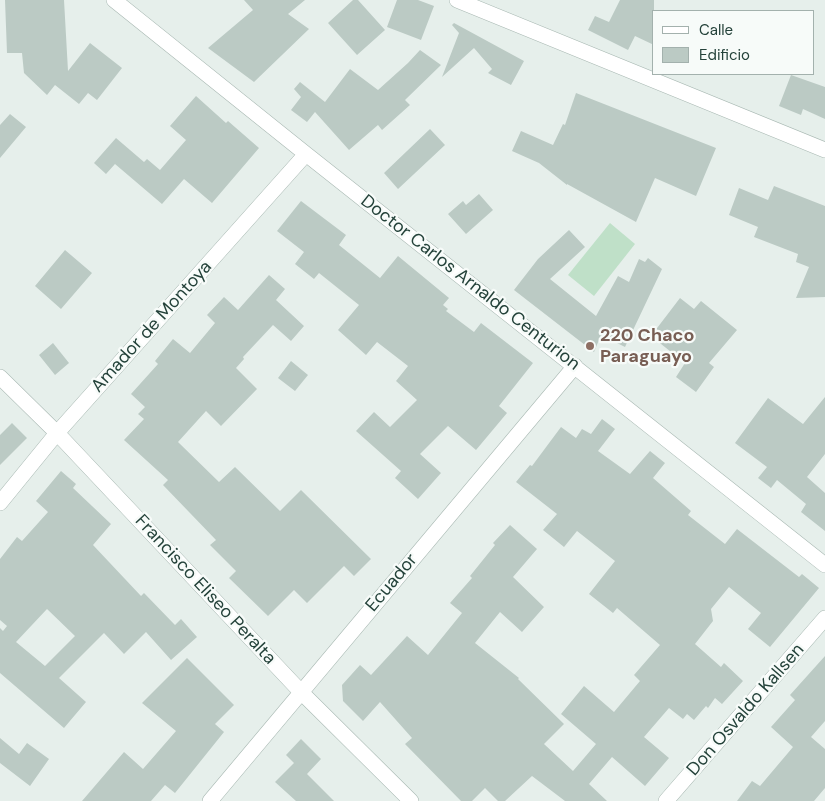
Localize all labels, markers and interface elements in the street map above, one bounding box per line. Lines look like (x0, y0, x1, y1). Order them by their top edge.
legend (652, 10, 815, 75)
text: Calle (699, 20, 733, 40)
text: Edificio (699, 45, 750, 65)
street label: Doctor Carlos Arnaldo Centurion (356, 191, 584, 375)
street label: Amador de Montoya (87, 257, 217, 397)
place label: 220 Chaco Paraguayo (600, 325, 694, 368)
marker: 220 Chaco Paraguayo (584, 340, 596, 352)
street label: Francisco Eliseo Peralta (130, 511, 280, 669)
street label: Ecuador (361, 550, 423, 616)
street label: Don Osvaldo Kallsen (683, 640, 809, 780)

